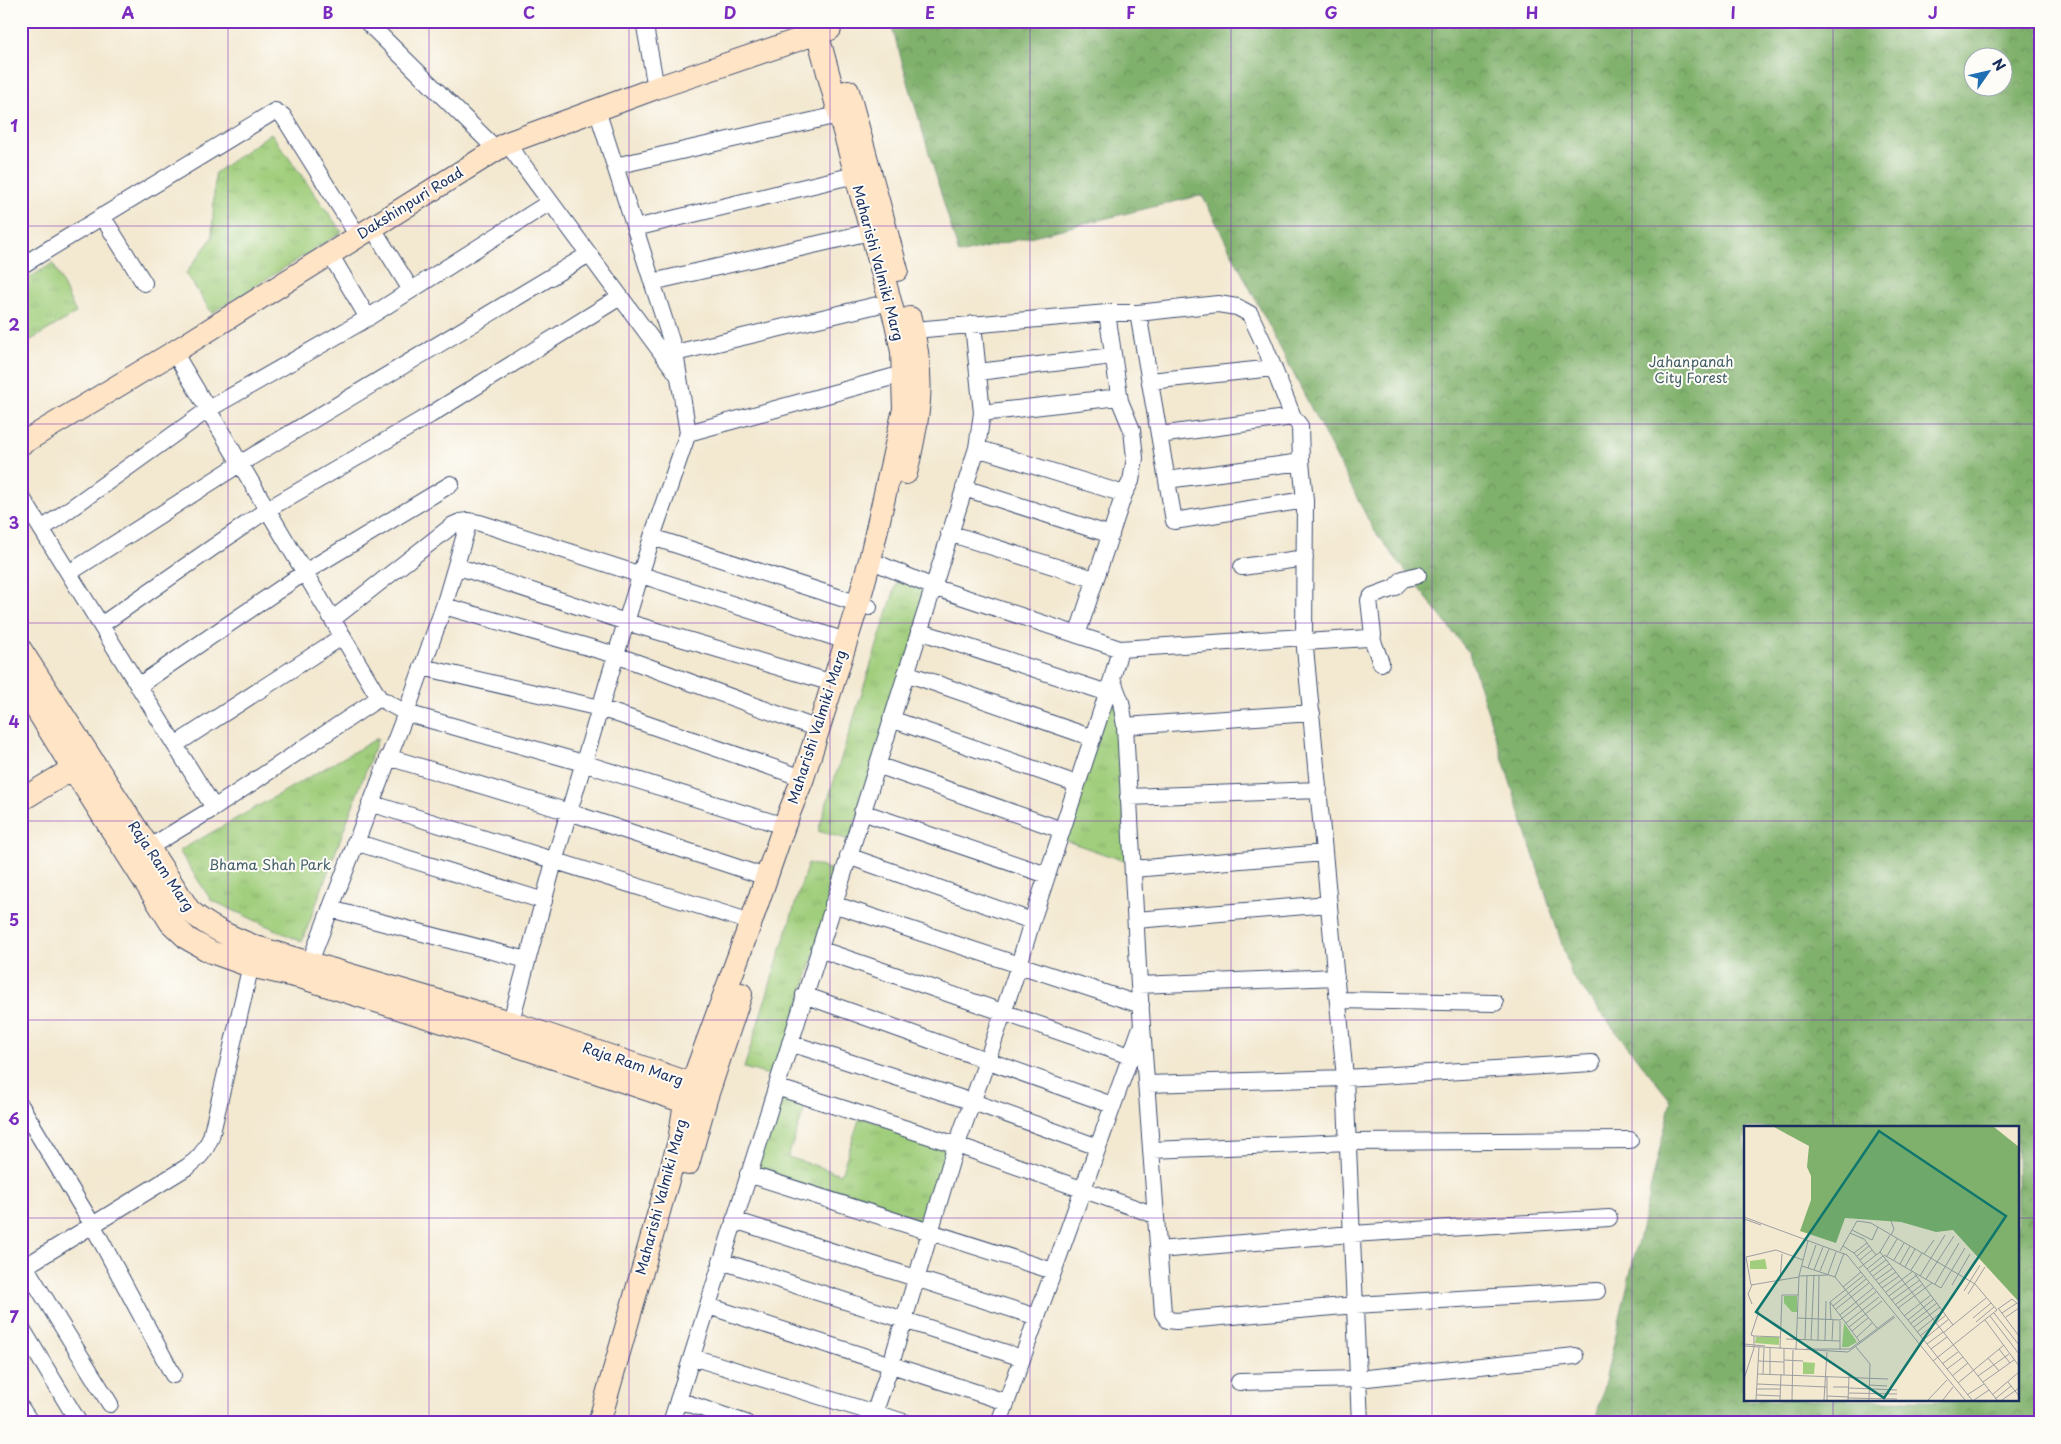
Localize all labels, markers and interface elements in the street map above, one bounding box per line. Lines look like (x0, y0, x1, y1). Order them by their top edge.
text: A (122, 0, 135, 24)
text: B (323, 0, 334, 24)
text: C (523, 0, 535, 24)
text: D (724, 0, 736, 24)
text: E (925, 0, 935, 24)
text: F (1126, 0, 1136, 24)
text: G (1324, 0, 1338, 24)
text: H (1526, 0, 1538, 24)
text: I (1730, 0, 1736, 24)
text: J (1928, 0, 1938, 24)
north arrow (1964, 48, 2014, 98)
text: N (1987, 54, 2011, 75)
text: 1 (10, 113, 18, 137)
street label: Dakshinpuri Road (353, 161, 467, 244)
street label: Maharishi Valmiki Marg (848, 183, 909, 343)
text: 2 (8, 312, 20, 336)
park label: Jahanpanah City Forest (1649, 351, 1733, 388)
text: 3 (9, 510, 19, 534)
street label: Maharishi Valmiki Marg (782, 647, 851, 806)
text: 4 (9, 709, 20, 733)
street label: Raja Ram Marg (123, 816, 200, 915)
park label: Bhama Shah Park (209, 854, 332, 875)
text: 5 (9, 907, 19, 931)
street label: Raja Ram Marg (580, 1036, 686, 1091)
text: 6 (8, 1106, 20, 1130)
street label: Maharishi Valmiki Marg (630, 1117, 691, 1277)
inset map (1744, 1126, 2018, 1402)
text: 7 (9, 1304, 19, 1328)

